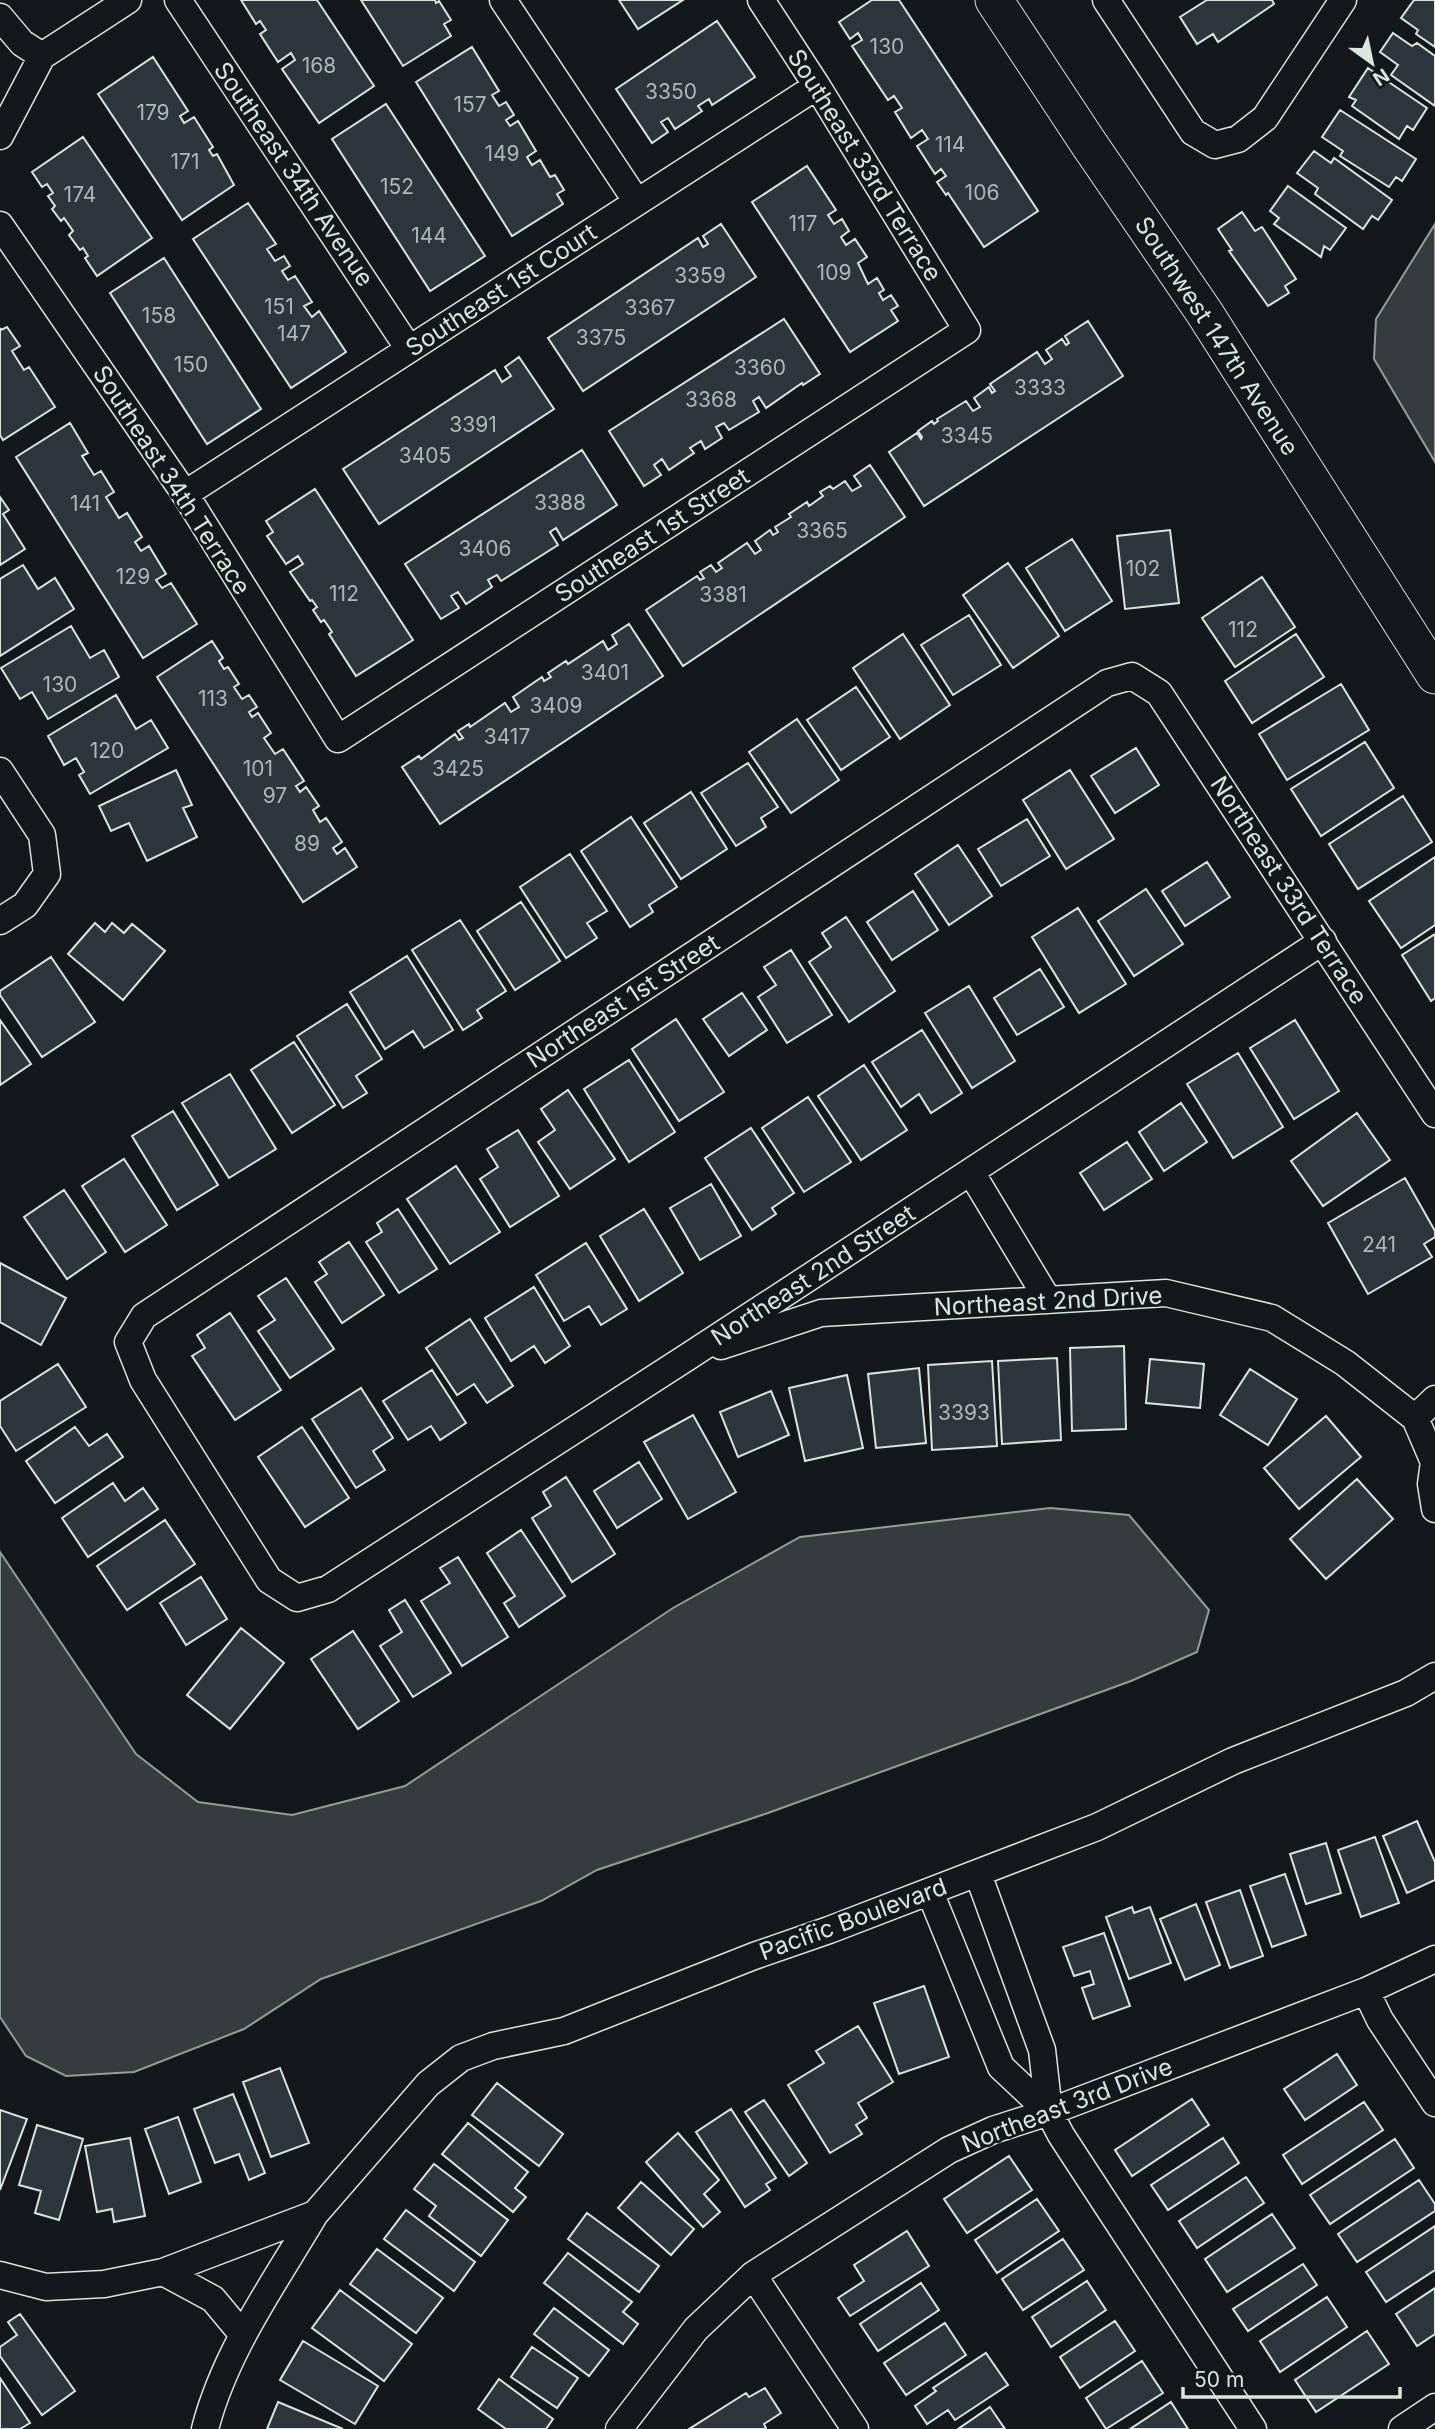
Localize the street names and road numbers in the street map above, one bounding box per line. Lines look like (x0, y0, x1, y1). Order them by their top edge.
street label: Southeast 33rd Terrace (782, 44, 948, 286)
street label: Southeast 34th Avenue (208, 56, 380, 292)
street label: Southwest 147th Avenue (1129, 211, 1305, 461)
street label: Southeast 1st Court (400, 217, 602, 362)
street label: Southeast 34th Terrace (87, 360, 257, 600)
street label: Southeast 1st Street (549, 461, 755, 609)
street label: Northeast 33rd Terrace (1204, 771, 1374, 1009)
street label: Northeast 1st Street (521, 928, 725, 1074)
street label: Northeast 2nd Street (706, 1198, 920, 1352)
street label: Northeast 2nd Drive (933, 1281, 1163, 1321)
street label: Pacific Boulevard (755, 1872, 951, 1966)
street label: Northeast 3rd Drive (958, 2051, 1176, 2159)

